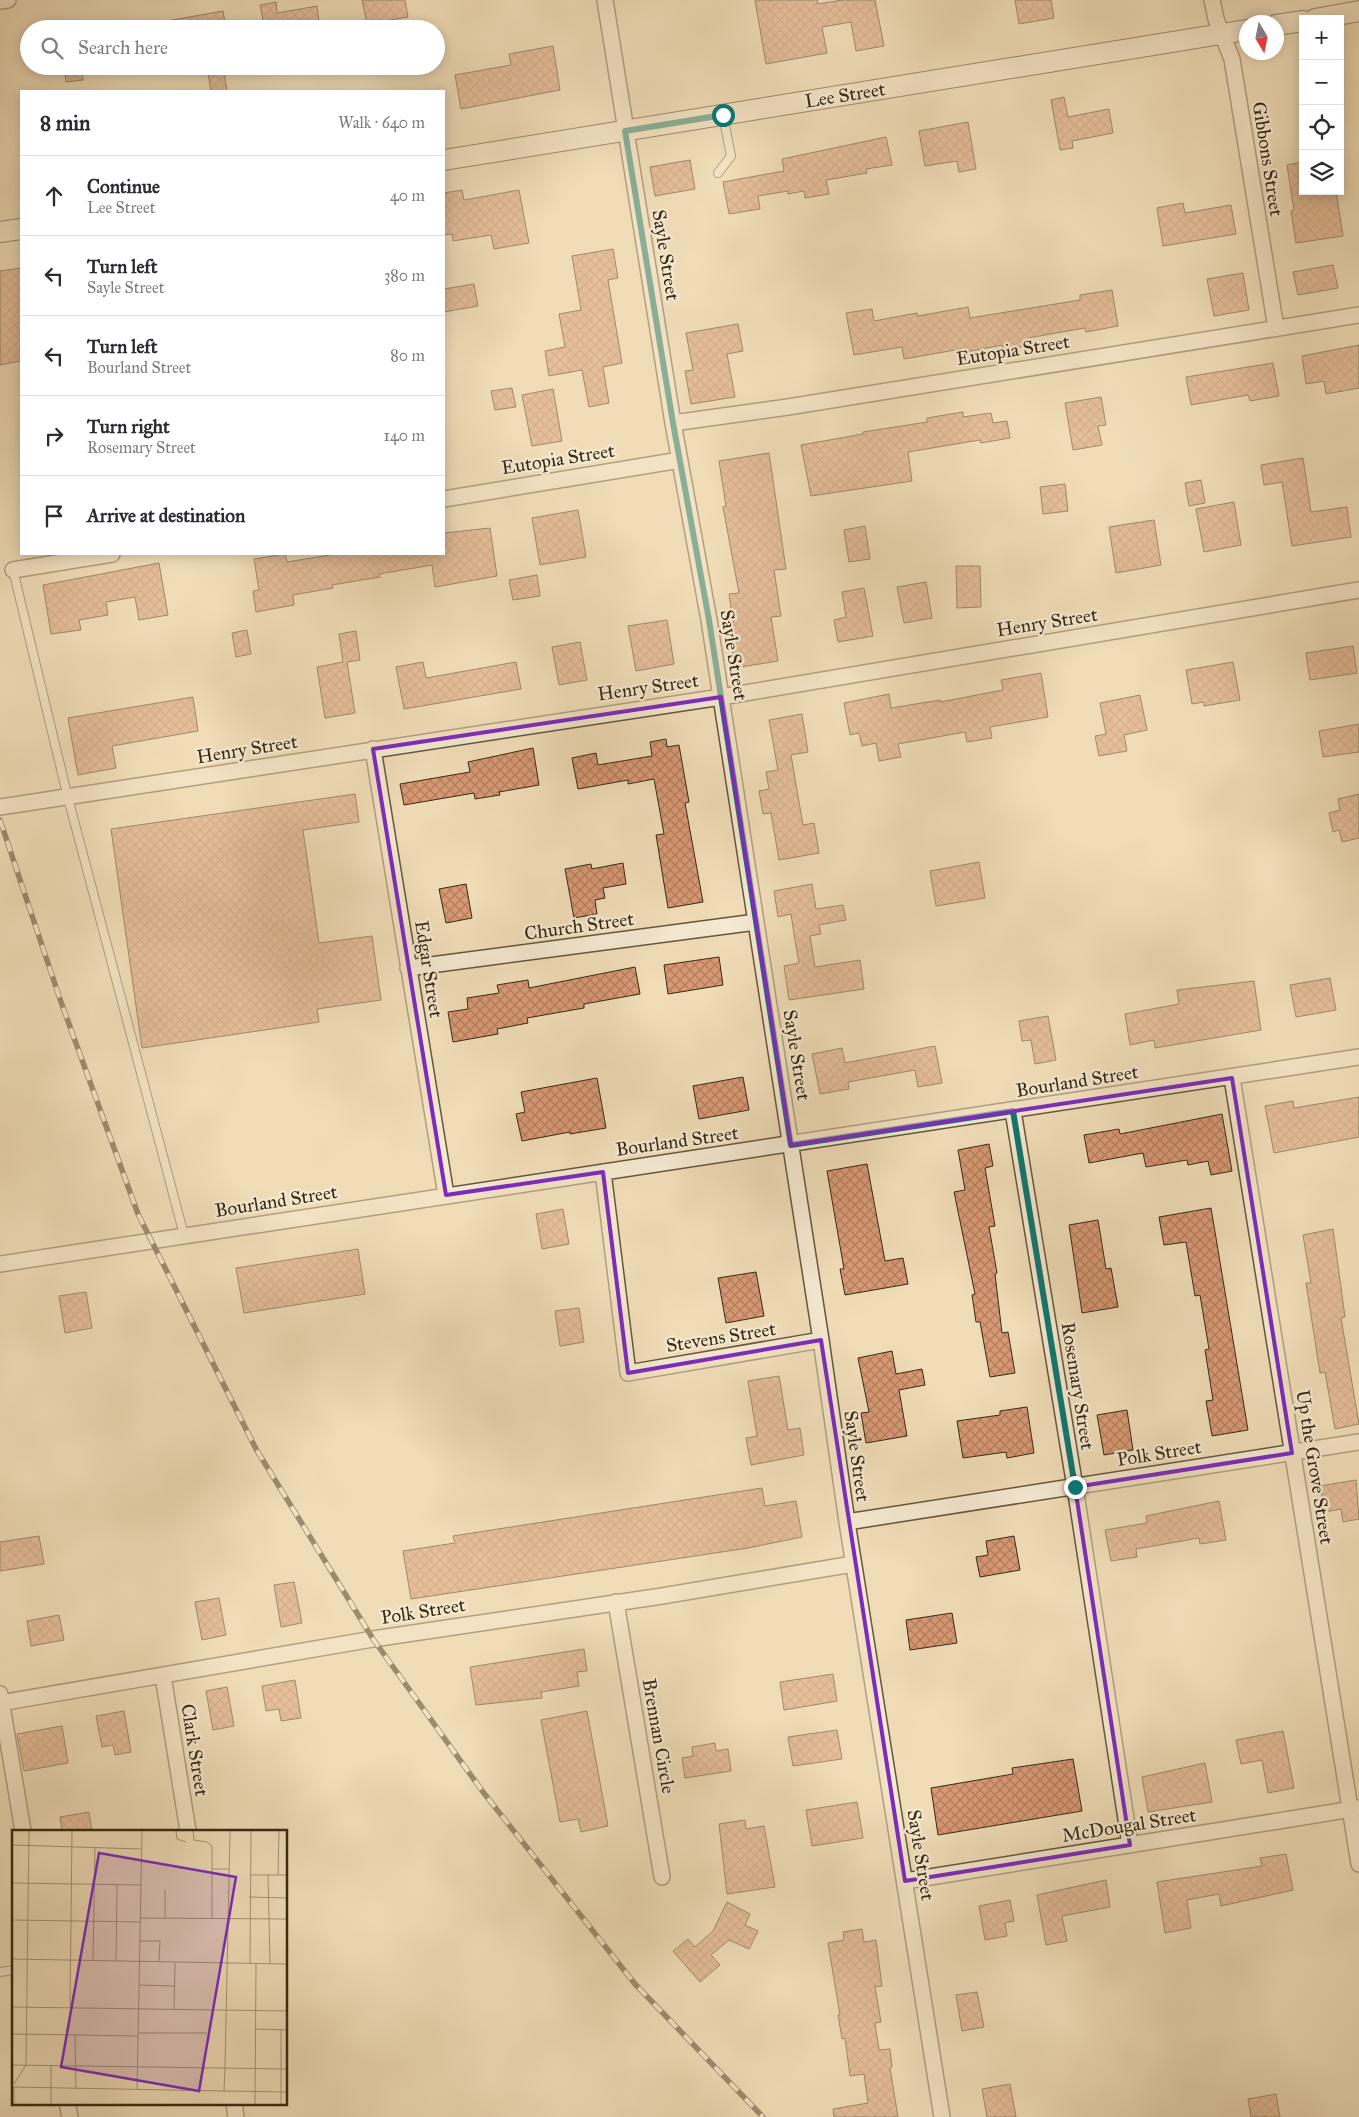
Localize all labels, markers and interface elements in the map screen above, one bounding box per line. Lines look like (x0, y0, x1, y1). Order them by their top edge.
north arrow (1239, 15, 1284, 60)
map controls (1299, 15, 1344, 195)
button: + (1299, 15, 1344, 60)
search box (20, 20, 445, 75)
icon: search (38, 34, 66, 62)
text: Search here (78, 36, 168, 59)
button: − (1299, 60, 1344, 105)
street label: Lee Street (803, 77, 887, 113)
street label: Gibbons Street (1248, 100, 1288, 218)
route start (712, 104, 735, 127)
button: locate (1299, 105, 1344, 150)
text: 8 min (40, 110, 90, 136)
text: Walk · 640 m (338, 113, 425, 132)
button: layers (1299, 150, 1344, 195)
text: Continue (87, 175, 160, 198)
icon: ahead (40, 182, 68, 210)
text: 40 m (390, 186, 425, 205)
text: Lee Street (87, 198, 155, 217)
street label: Sayle Street (647, 208, 685, 302)
text: Turn left (87, 255, 157, 278)
icon: left (40, 262, 68, 290)
text: 380 m (384, 266, 425, 285)
text: Sayle Street (87, 278, 164, 297)
street label: Eutopia Street (955, 330, 1071, 370)
text: Turn left (87, 335, 157, 358)
icon: left (40, 342, 68, 370)
text: 80 m (390, 346, 425, 365)
text: Bourland Street (87, 358, 191, 377)
text: Turn right (87, 415, 170, 438)
icon: right (40, 422, 68, 450)
text: 140 m (384, 426, 425, 445)
text: Rosemary Street (87, 438, 196, 457)
street label: Eutopia Street (500, 439, 616, 479)
icon: arrive (40, 502, 68, 530)
text: Arrive at destination (87, 504, 245, 527)
street label: Henry Street (995, 603, 1099, 641)
street label: Sayle Street (715, 608, 753, 702)
street label: Henry Street (596, 668, 700, 705)
street label: Henry Street (195, 730, 299, 768)
street label: Church Street (523, 907, 636, 945)
street label: Edgar Street (409, 919, 448, 1020)
street label: Sayle Street (778, 1008, 816, 1102)
street label: Bourland Street (1014, 1060, 1140, 1102)
street label: Bourland Street (614, 1121, 740, 1161)
street label: Bourland Street (213, 1180, 339, 1222)
street label: Stevens Street (664, 1317, 778, 1357)
street label: Rosemary Street (1057, 1320, 1099, 1452)
street label: Up the Grove Street (1291, 1388, 1339, 1546)
street label: Sayle Street (839, 1409, 875, 1503)
street label: Polk Street (1115, 1435, 1203, 1471)
route end (1064, 1476, 1087, 1499)
street label: Polk Street (379, 1593, 467, 1629)
street label: Brennan Circle (638, 1677, 680, 1795)
street label: Clark Street (176, 1702, 214, 1798)
street label: McDougal Street (1060, 1803, 1198, 1848)
street label: Sayle Street (902, 1808, 940, 1902)
inset map (12, 1830, 288, 2104)

